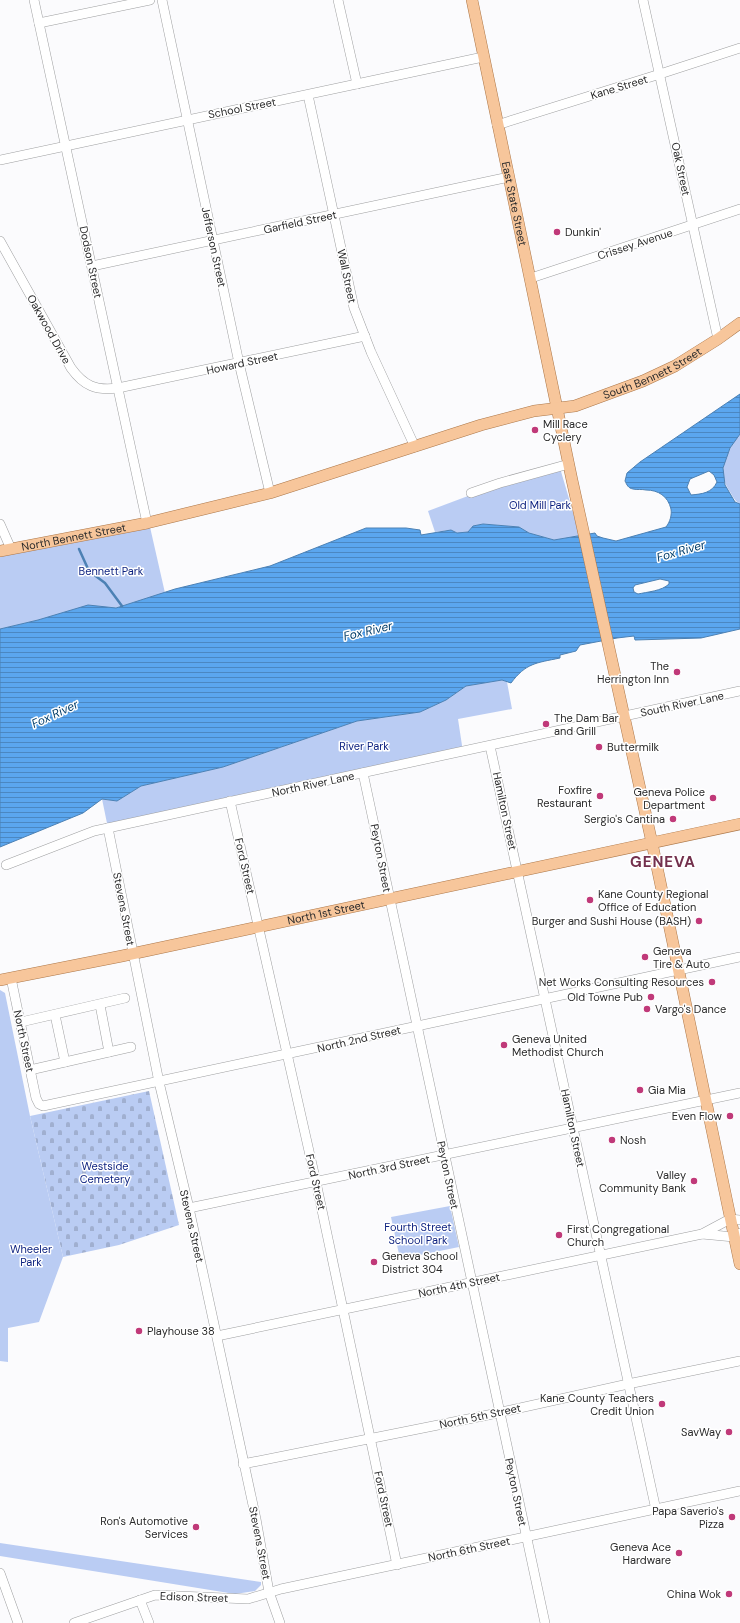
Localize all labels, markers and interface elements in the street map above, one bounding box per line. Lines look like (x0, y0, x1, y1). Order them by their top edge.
street label: Kane Street (589, 72, 649, 102)
street label: School Street (207, 95, 277, 121)
street label: Oak Street (669, 141, 693, 197)
street label: East State Street (499, 160, 530, 247)
street label: Jefferson Street (199, 206, 229, 288)
street label: Garfield Street (262, 207, 338, 237)
street label: Dodson Street (77, 225, 105, 299)
place label: Dunkin' (565, 225, 601, 239)
street label: Crissey Avenue (596, 225, 674, 263)
marker: Dunkin' (552, 227, 562, 237)
street label: Wall Street (334, 248, 360, 304)
street label: Oakwood Drive (24, 292, 74, 366)
street label: South Bennett Street (601, 344, 704, 402)
street label: Howard Street (205, 349, 279, 377)
place label: Mill Race Cyclery (543, 417, 588, 444)
marker: Mill Race Cyclery (530, 425, 540, 435)
park label: Old Mill Park (509, 498, 572, 512)
street label: North Bennett Street (20, 520, 127, 554)
water label: Fox River (655, 536, 708, 566)
park label: Bennett Park (79, 564, 144, 578)
water label: Fox River (342, 617, 395, 644)
place label: The Herrington Inn (597, 659, 669, 686)
marker: The Herrington Inn (672, 667, 682, 677)
street label: South River Lane (639, 688, 725, 720)
water label: Fox River (29, 696, 81, 732)
place label: The Dam Bar and Grill (554, 711, 619, 738)
marker: The Dam Bar and Grill (541, 719, 551, 729)
park label: River Park (339, 739, 389, 753)
place label: Buttermilk (607, 740, 660, 754)
marker: Buttermilk (594, 742, 604, 752)
street label: North River Lane (270, 768, 356, 800)
street label: Hamilton Street (490, 771, 520, 851)
place label: Foxfire Restaurant (537, 783, 592, 810)
place label: Geneva Police Department (633, 785, 705, 812)
marker: Foxfire Restaurant (595, 791, 605, 801)
marker: Geneva Police Department (708, 793, 718, 803)
place label: Sergio's Cantina (584, 812, 665, 826)
marker: Sergio's Cantina (668, 814, 678, 824)
street label: Peyton Street (368, 823, 394, 893)
street label: Ford Street (232, 837, 258, 895)
district label: GENEVA (630, 852, 696, 872)
street label: Stevens Street (110, 871, 138, 947)
place label: Kane County Regional Office of Education (598, 887, 709, 914)
marker: Kane County Regional Office of Education (585, 895, 595, 905)
street label: North 1st Street (286, 897, 366, 928)
place label: Burger and Sushi House (BASH) (532, 914, 691, 928)
marker: Burger and Sushi House (BASH) (694, 916, 704, 926)
place label: Geneva Tire & Auto (653, 944, 710, 971)
marker: Geneva Tire & Auto (640, 952, 650, 962)
place label: Net Works Consulting Resources (539, 975, 704, 989)
marker: Net Works Consulting Resources (707, 977, 717, 987)
place label: Old Towne Pub (567, 990, 643, 1004)
marker: Old Towne Pub (646, 992, 656, 1002)
place label: Vargo's Dance (655, 1002, 726, 1016)
marker: Vargo's Dance (642, 1004, 652, 1014)
street label: North Street (11, 1009, 37, 1073)
street label: North 2nd Street (316, 1023, 402, 1055)
place label: Geneva United Methodist Church (512, 1032, 604, 1059)
marker: Geneva United Methodist Church (499, 1040, 509, 1050)
place label: Gia Mia (648, 1083, 686, 1097)
marker: Gia Mia (635, 1085, 645, 1095)
street label: Hamilton Street (558, 1088, 588, 1168)
place label: Even Flow (672, 1109, 723, 1123)
marker: Even Flow (725, 1111, 735, 1121)
place label: Nosh (620, 1133, 646, 1147)
marker: Nosh (607, 1135, 617, 1145)
street label: Peyton Street (434, 1140, 462, 1210)
street label: North 3rd Street (347, 1152, 431, 1182)
street label: Ford Street (303, 1153, 329, 1211)
park label: Westside Cemetery (80, 1159, 130, 1186)
place label: Valley Community Bank (599, 1168, 686, 1195)
marker: Valley Community Bank (689, 1176, 699, 1186)
street label: Stevens Street (177, 1188, 207, 1264)
park label: Fourth Street School Park (384, 1220, 452, 1247)
place label: First Congregational Church (567, 1222, 669, 1249)
marker: First Congregational Church (554, 1230, 564, 1240)
park label: Wheeler Park (10, 1242, 52, 1269)
place label: Geneva School District 304 (382, 1249, 458, 1276)
marker: Geneva School District 304 (369, 1257, 379, 1267)
street label: North 4th Street (417, 1270, 501, 1300)
place label: Playhouse 38 (147, 1324, 215, 1338)
marker: Playhouse 38 (134, 1326, 144, 1336)
place label: Kane County Teachers Credit Union (540, 1391, 654, 1418)
marker: Kane County Teachers Credit Union (657, 1399, 667, 1409)
street label: North 5th Street (438, 1401, 522, 1431)
place label: SavWay (681, 1425, 721, 1439)
marker: SavWay (724, 1427, 734, 1437)
street label: Peyton Street (502, 1457, 530, 1527)
street label: Ford Street (371, 1470, 397, 1528)
place label: Papa Saverio's Pizza (652, 1504, 724, 1531)
street label: Stevens Street (246, 1505, 274, 1581)
marker: Papa Saverio's Pizza (727, 1512, 737, 1522)
place label: Ron's Automotive Services (100, 1514, 188, 1541)
marker: Ron's Automotive Services (191, 1522, 201, 1532)
street label: North 6th Street (427, 1533, 511, 1565)
place label: Geneva Ace Hardware (610, 1540, 671, 1567)
marker: Geneva Ace Hardware (674, 1548, 684, 1558)
place label: China Wok (667, 1587, 721, 1601)
street label: Edison Street (160, 1589, 228, 1605)
marker: China Wok (724, 1589, 734, 1599)

